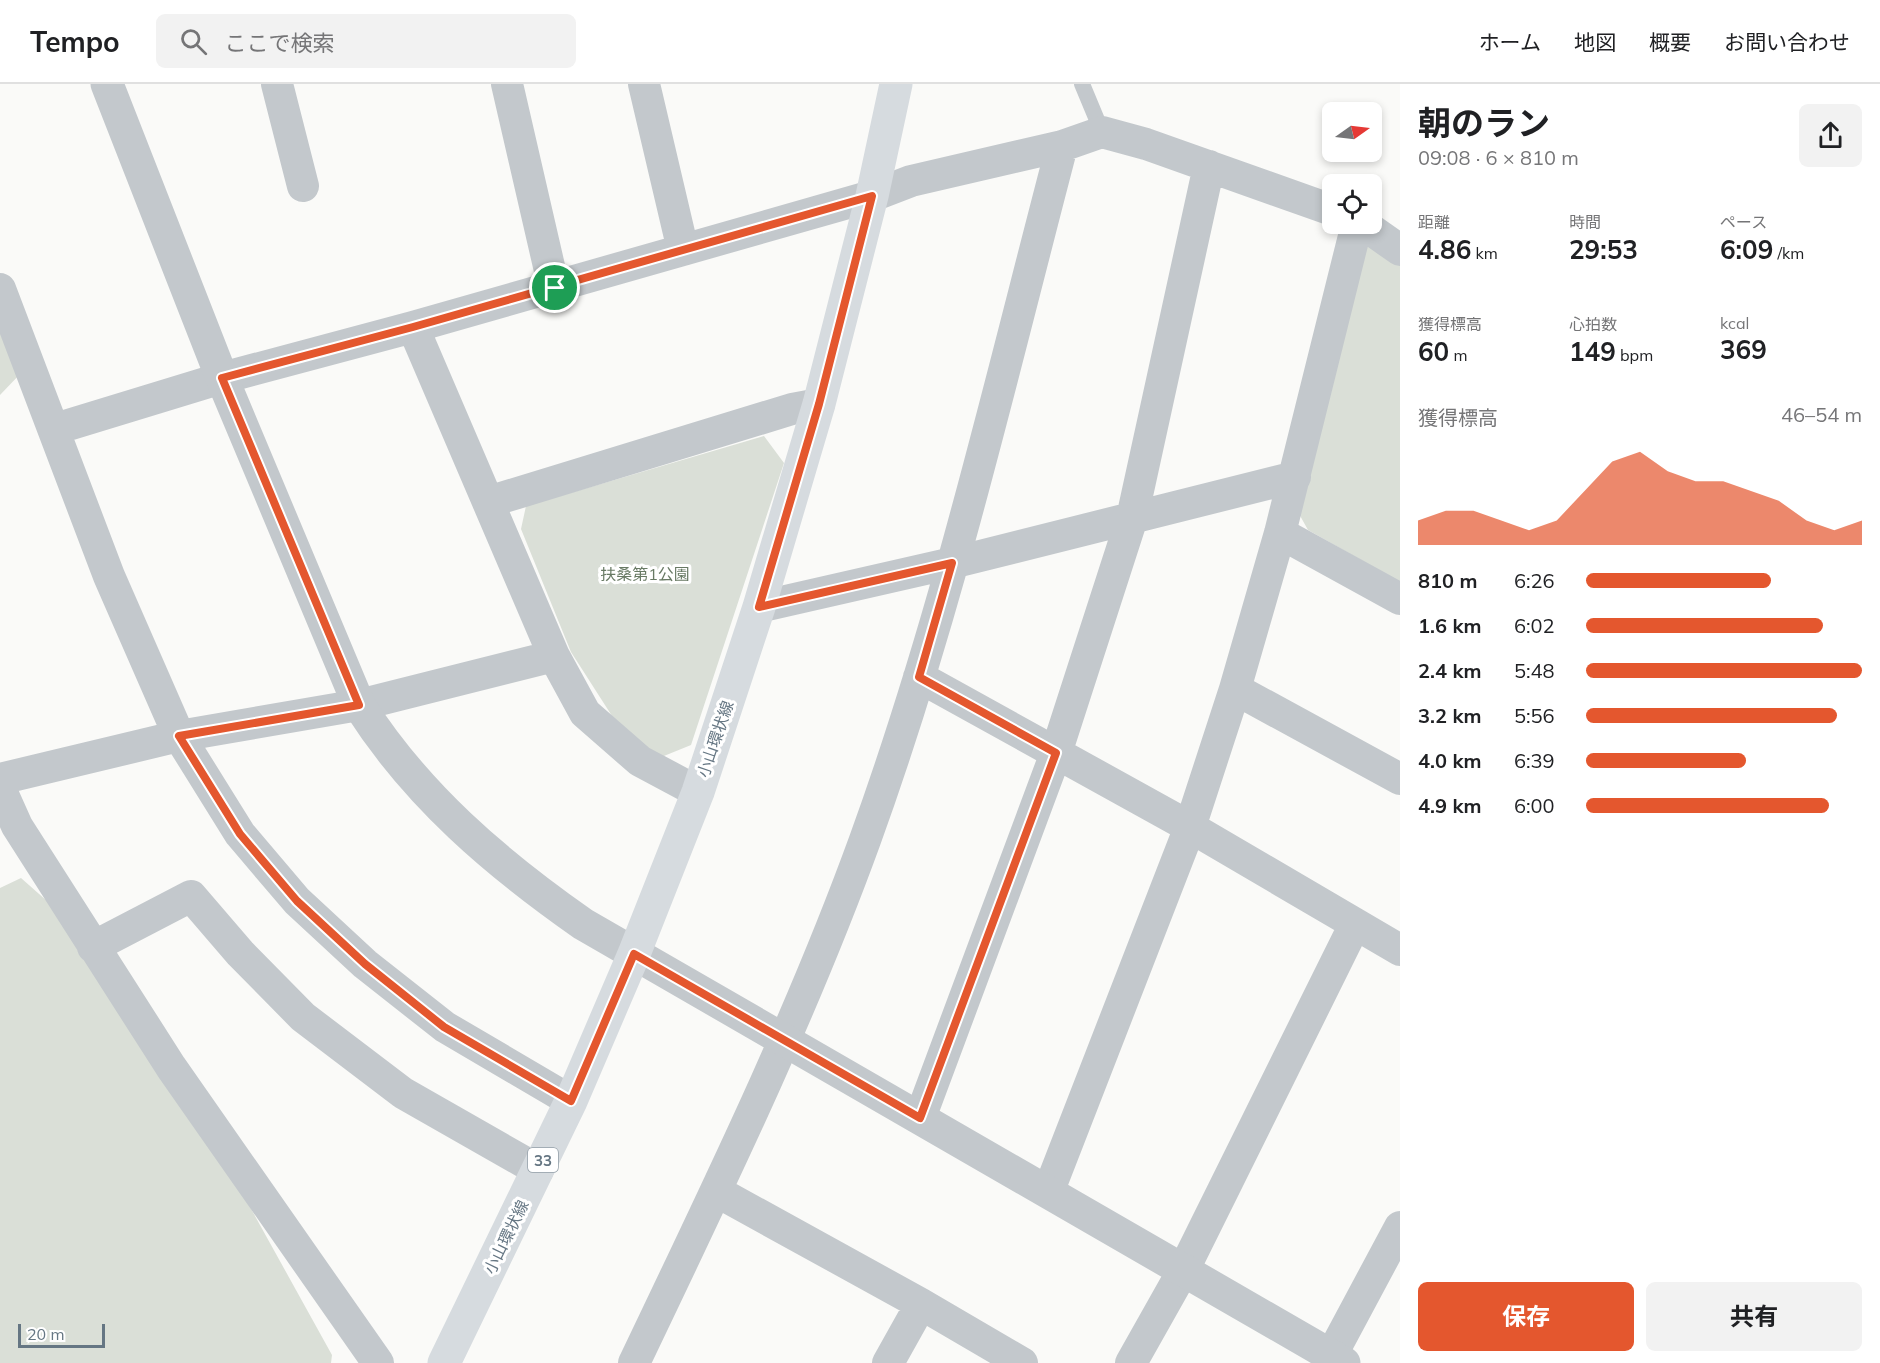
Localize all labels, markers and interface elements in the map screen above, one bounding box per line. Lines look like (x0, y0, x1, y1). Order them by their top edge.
search box (156, 14, 576, 68)
text: Tempo (30, 24, 120, 59)
icon: search (177, 25, 210, 58)
text: ここで検索 (225, 29, 335, 57)
text: ホーム (1479, 29, 1541, 55)
text: 地図 (1574, 29, 1616, 55)
text: 概要 (1649, 29, 1691, 55)
text: お問い合わせ (1724, 29, 1850, 55)
north arrow (1322, 102, 1382, 162)
map controls (1322, 102, 1382, 234)
text: 朝のラン (1418, 102, 1550, 143)
button: share (1799, 104, 1862, 167)
text: 09:08 · 6 × 810 m (1418, 145, 1579, 170)
button: locate (1322, 174, 1382, 234)
text: 距離 (1418, 212, 1450, 232)
text: 時間 (1569, 212, 1601, 232)
text: ペース (1720, 212, 1767, 232)
text: 4.86 (1418, 233, 1471, 266)
text: 29:53 (1569, 233, 1638, 266)
text: 6:09 (1720, 233, 1773, 266)
text: km (1471, 243, 1498, 263)
text: /km (1773, 243, 1804, 263)
pin (529, 262, 580, 313)
icon: arrive (538, 271, 571, 304)
text: kcal (1720, 313, 1749, 333)
text: 獲得標高 (1418, 314, 1482, 334)
text: 心拍数 (1569, 314, 1617, 334)
text: 369 (1720, 333, 1767, 366)
text: 60 (1418, 335, 1449, 368)
text: 149 (1569, 335, 1616, 368)
text: m (1449, 345, 1467, 365)
text: bpm (1616, 345, 1653, 365)
text: 46–54 m (1781, 402, 1862, 427)
text: 獲得標高 (1418, 405, 1498, 430)
park label: 扶桑第1公園 (600, 564, 690, 584)
text: 810 m (1418, 568, 1477, 593)
text: 6:26 (1514, 568, 1555, 593)
text: 1.6 km (1418, 613, 1481, 638)
text: 6:02 (1514, 613, 1555, 638)
text: 2.4 km (1418, 658, 1481, 683)
text: 5:48 (1514, 658, 1555, 683)
street label: 小山環状線 (693, 698, 737, 780)
text: 3.2 km (1418, 703, 1481, 728)
text: 5:56 (1514, 703, 1555, 728)
text: 4.0 km (1418, 748, 1481, 773)
text: 6:39 (1514, 748, 1555, 773)
text: 4.9 km (1418, 793, 1481, 818)
text: 6:00 (1514, 793, 1555, 818)
road number: 33 (528, 1148, 558, 1172)
street label: 小山環状線 (479, 1197, 533, 1277)
button: 保存 (1418, 1282, 1634, 1351)
button: 共有 (1646, 1282, 1862, 1351)
scale bar (18, 1321, 105, 1348)
text: 20 m (27, 1324, 64, 1344)

